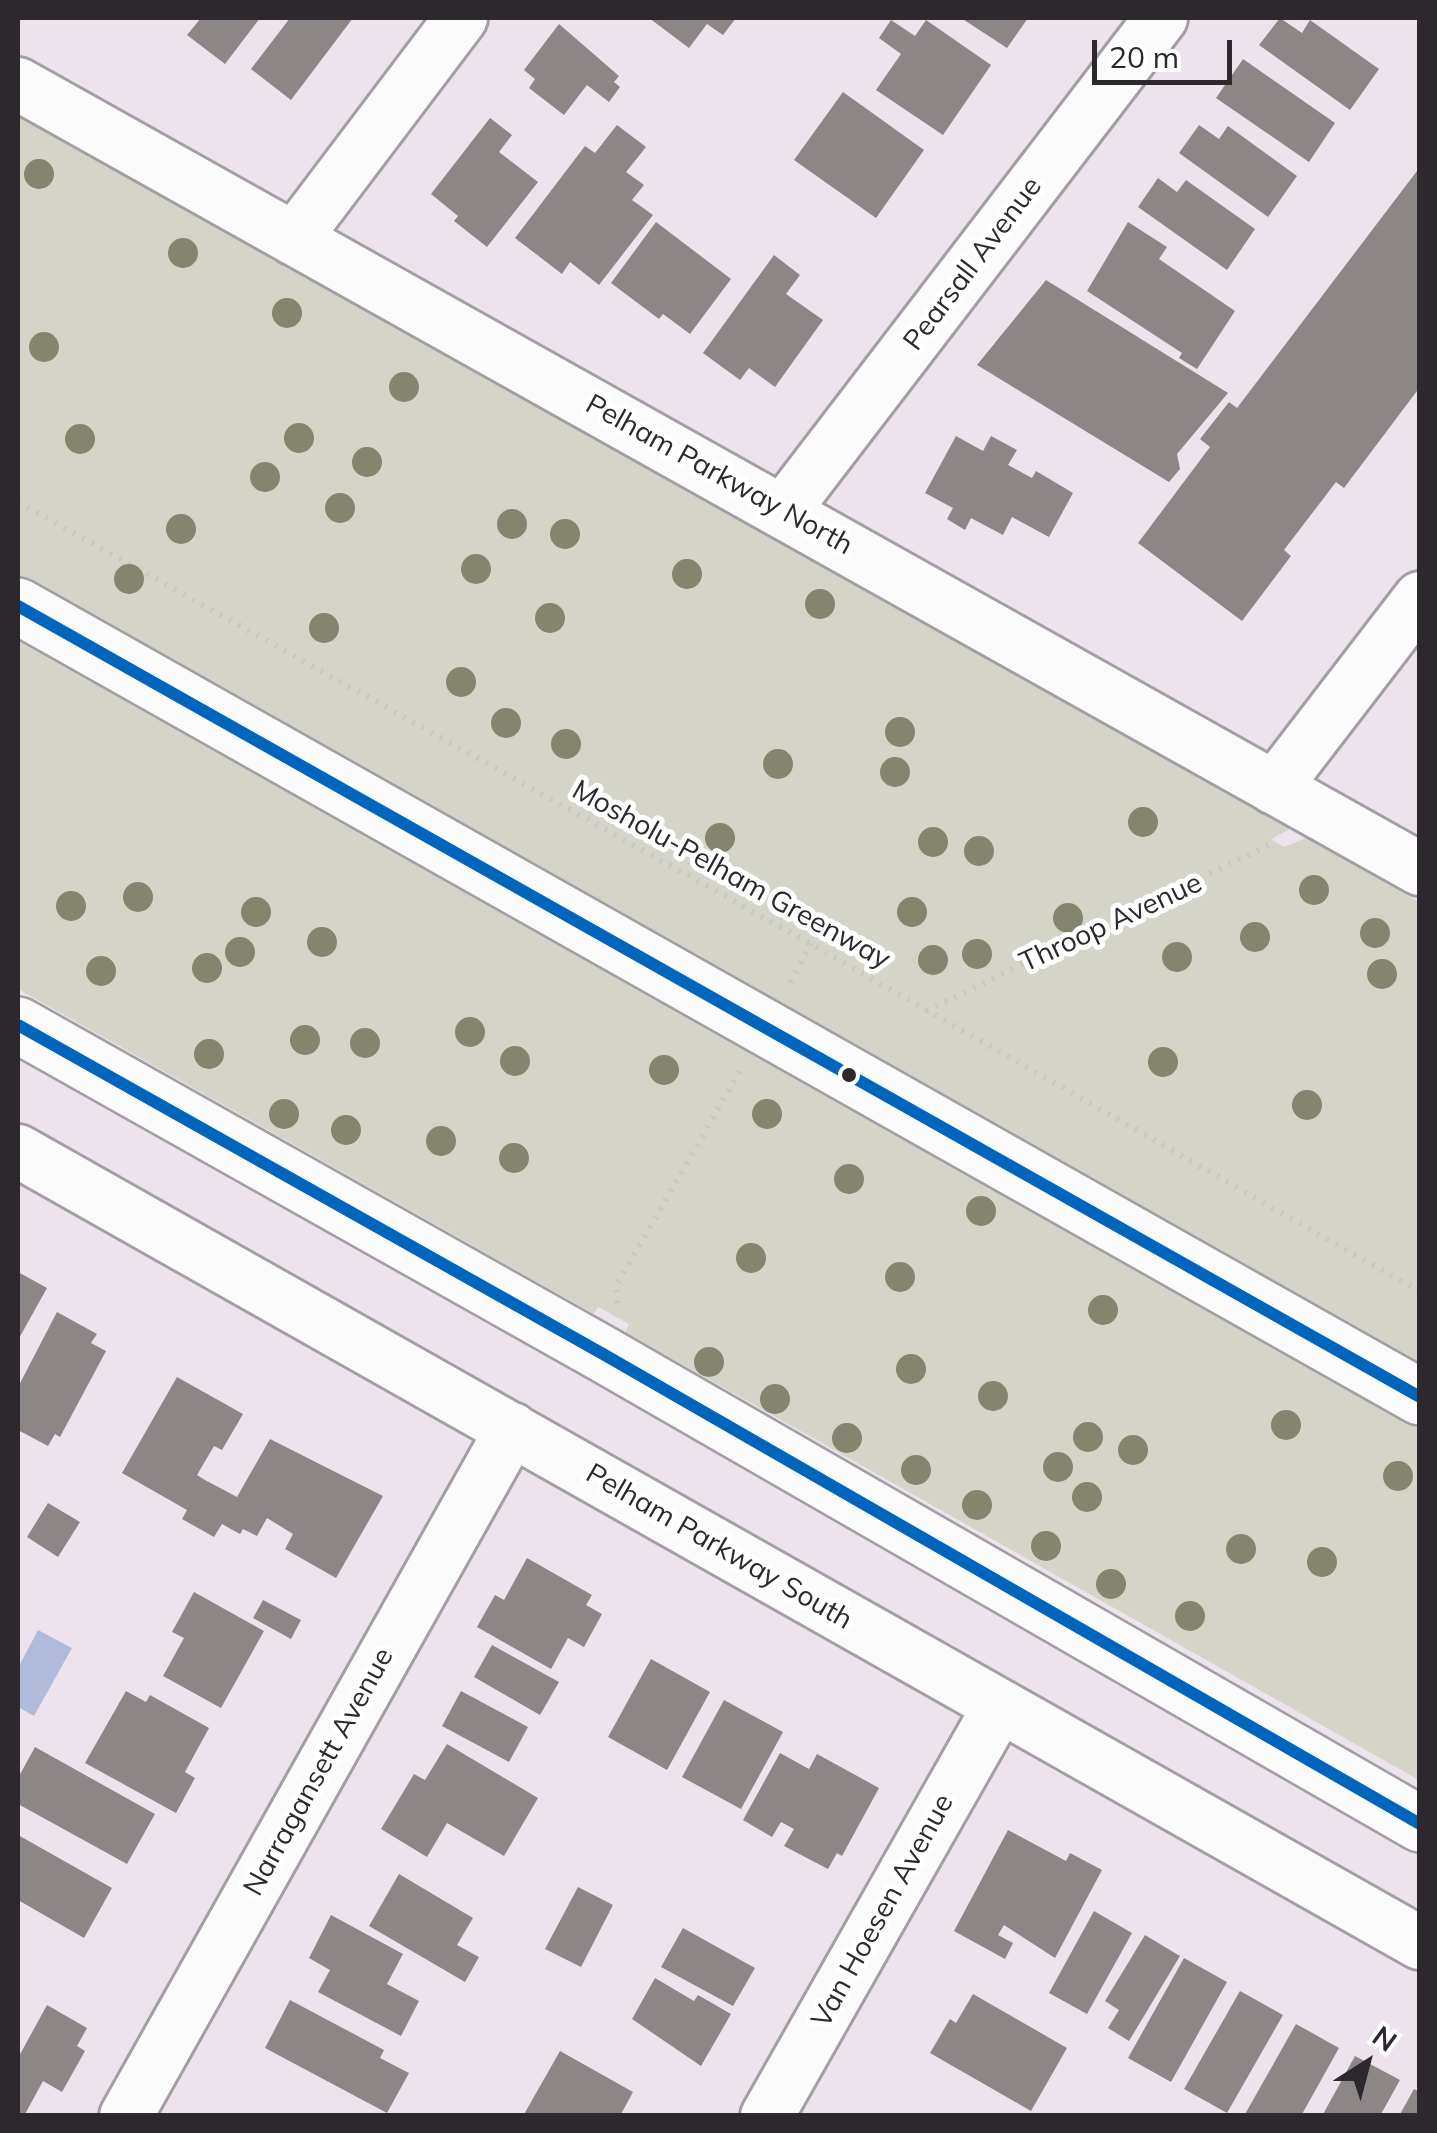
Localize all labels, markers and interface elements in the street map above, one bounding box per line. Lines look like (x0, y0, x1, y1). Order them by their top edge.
scale bar (1097, 20, 1237, 82)
text: 20 m (1109, 38, 1179, 76)
street label: Pearsall Avenue (897, 171, 1049, 357)
street label: Pelham Parkway North (580, 388, 858, 562)
street label: Mosholu-Pelham Greenway (566, 773, 896, 977)
street label: Throop Avenue (1015, 866, 1207, 980)
unlabelled marker (839, 1065, 859, 1085)
street label: Pelham Parkway South (580, 1457, 858, 1637)
street label: Narragansett Avenue (237, 1642, 401, 1902)
street label: Van Hoesen Avenue (805, 1789, 961, 2033)
north arrow (1317, 2013, 1417, 2113)
text: N (1366, 2018, 1404, 2059)

